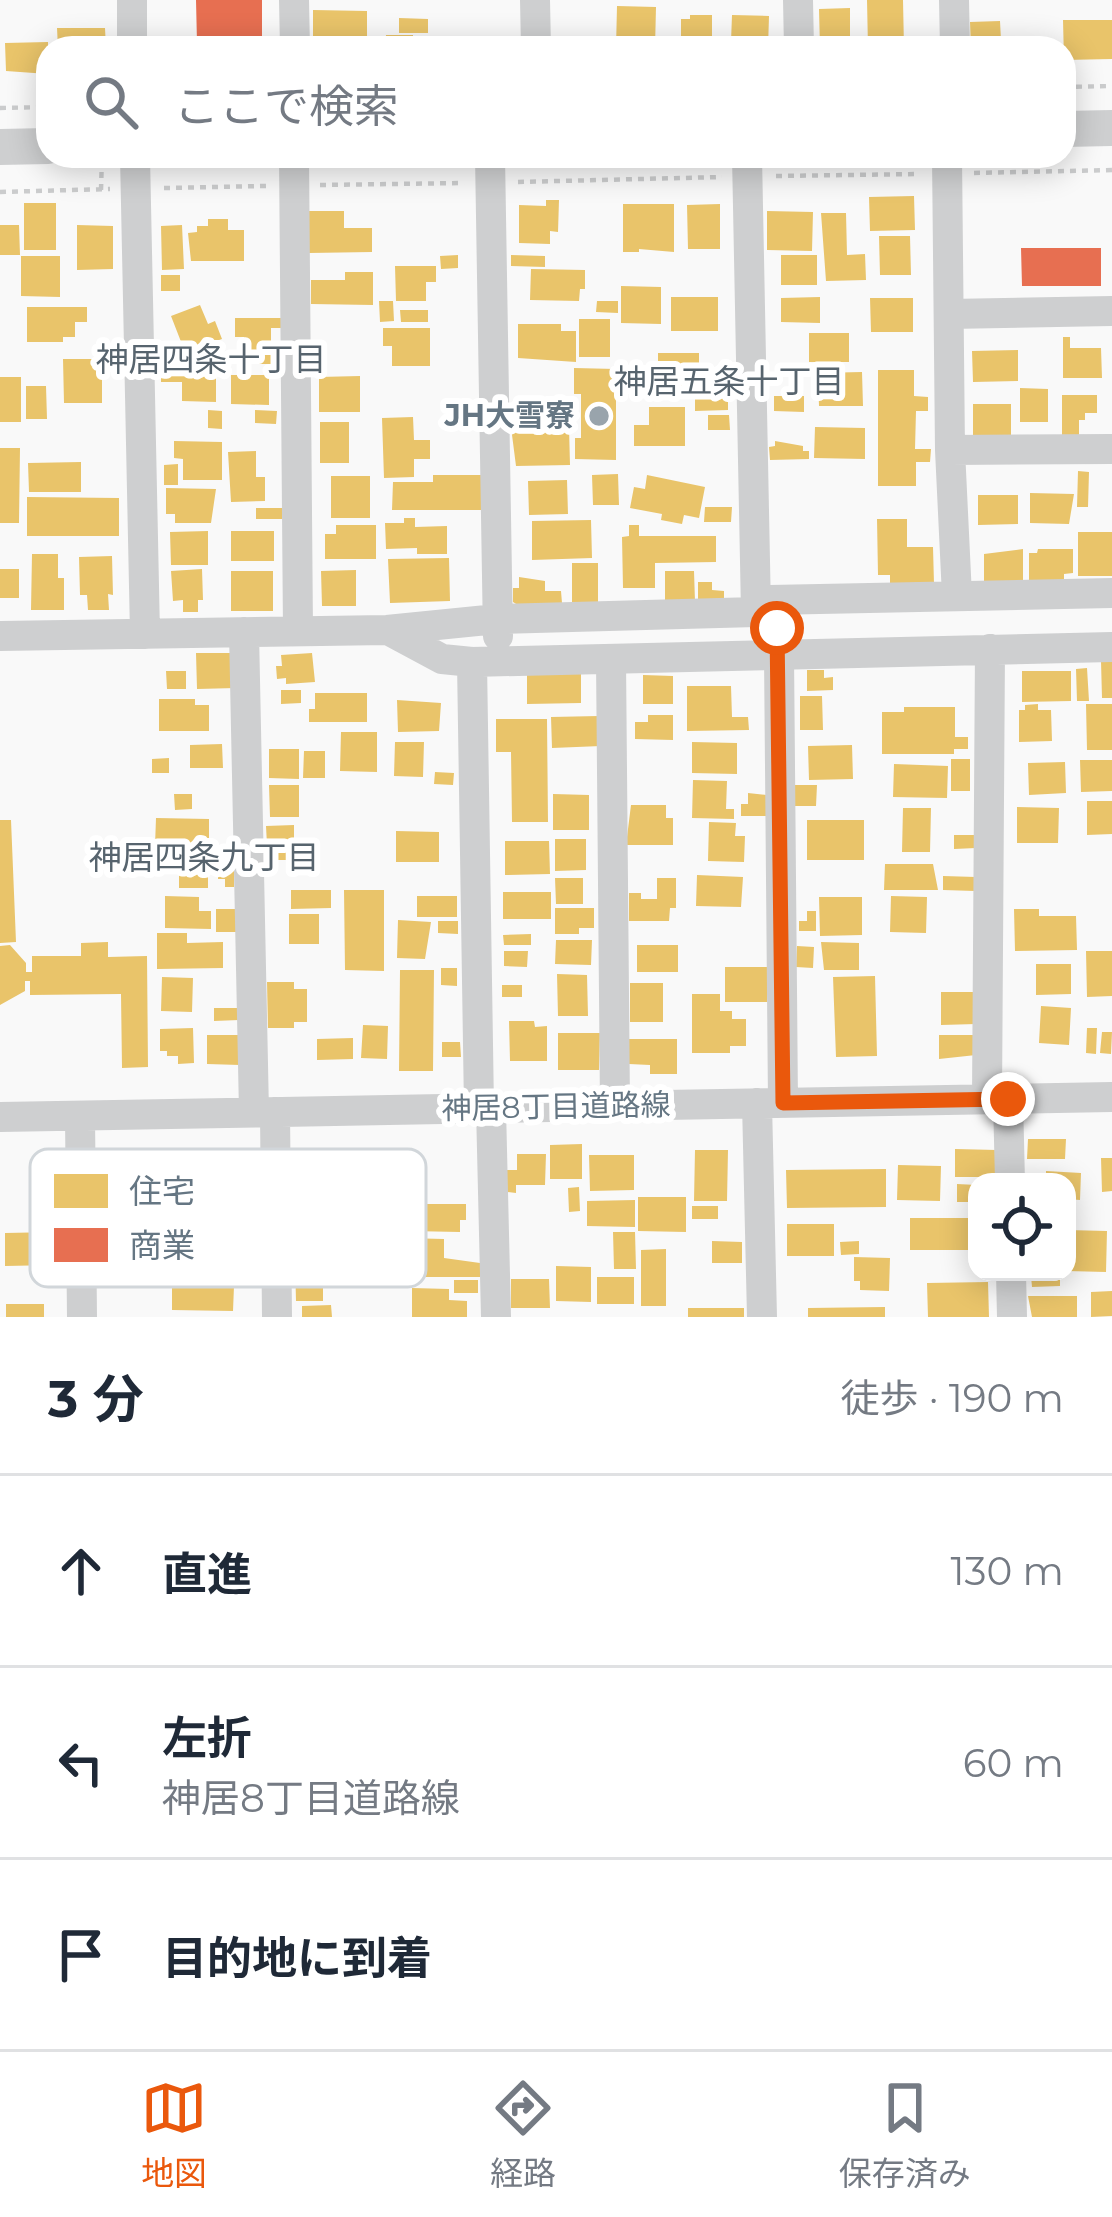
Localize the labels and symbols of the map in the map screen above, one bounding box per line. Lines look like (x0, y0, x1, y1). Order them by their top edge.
district label: 神居四条十丁目 (96, 339, 327, 379)
district label: 神居五条十丁目 (614, 361, 845, 401)
place label: JH大雪寮 (444, 397, 575, 434)
marker: JH大雪寮 (586, 403, 612, 429)
route start (750, 601, 804, 655)
district label: 神居四条九丁目 (89, 837, 320, 877)
route end (981, 1072, 1035, 1126)
street label: 神居8丁目道路線 (441, 1086, 671, 1127)
legend (30, 1149, 426, 1287)
text: 住宅 (129, 1171, 195, 1211)
text: 商業 (129, 1225, 195, 1265)

